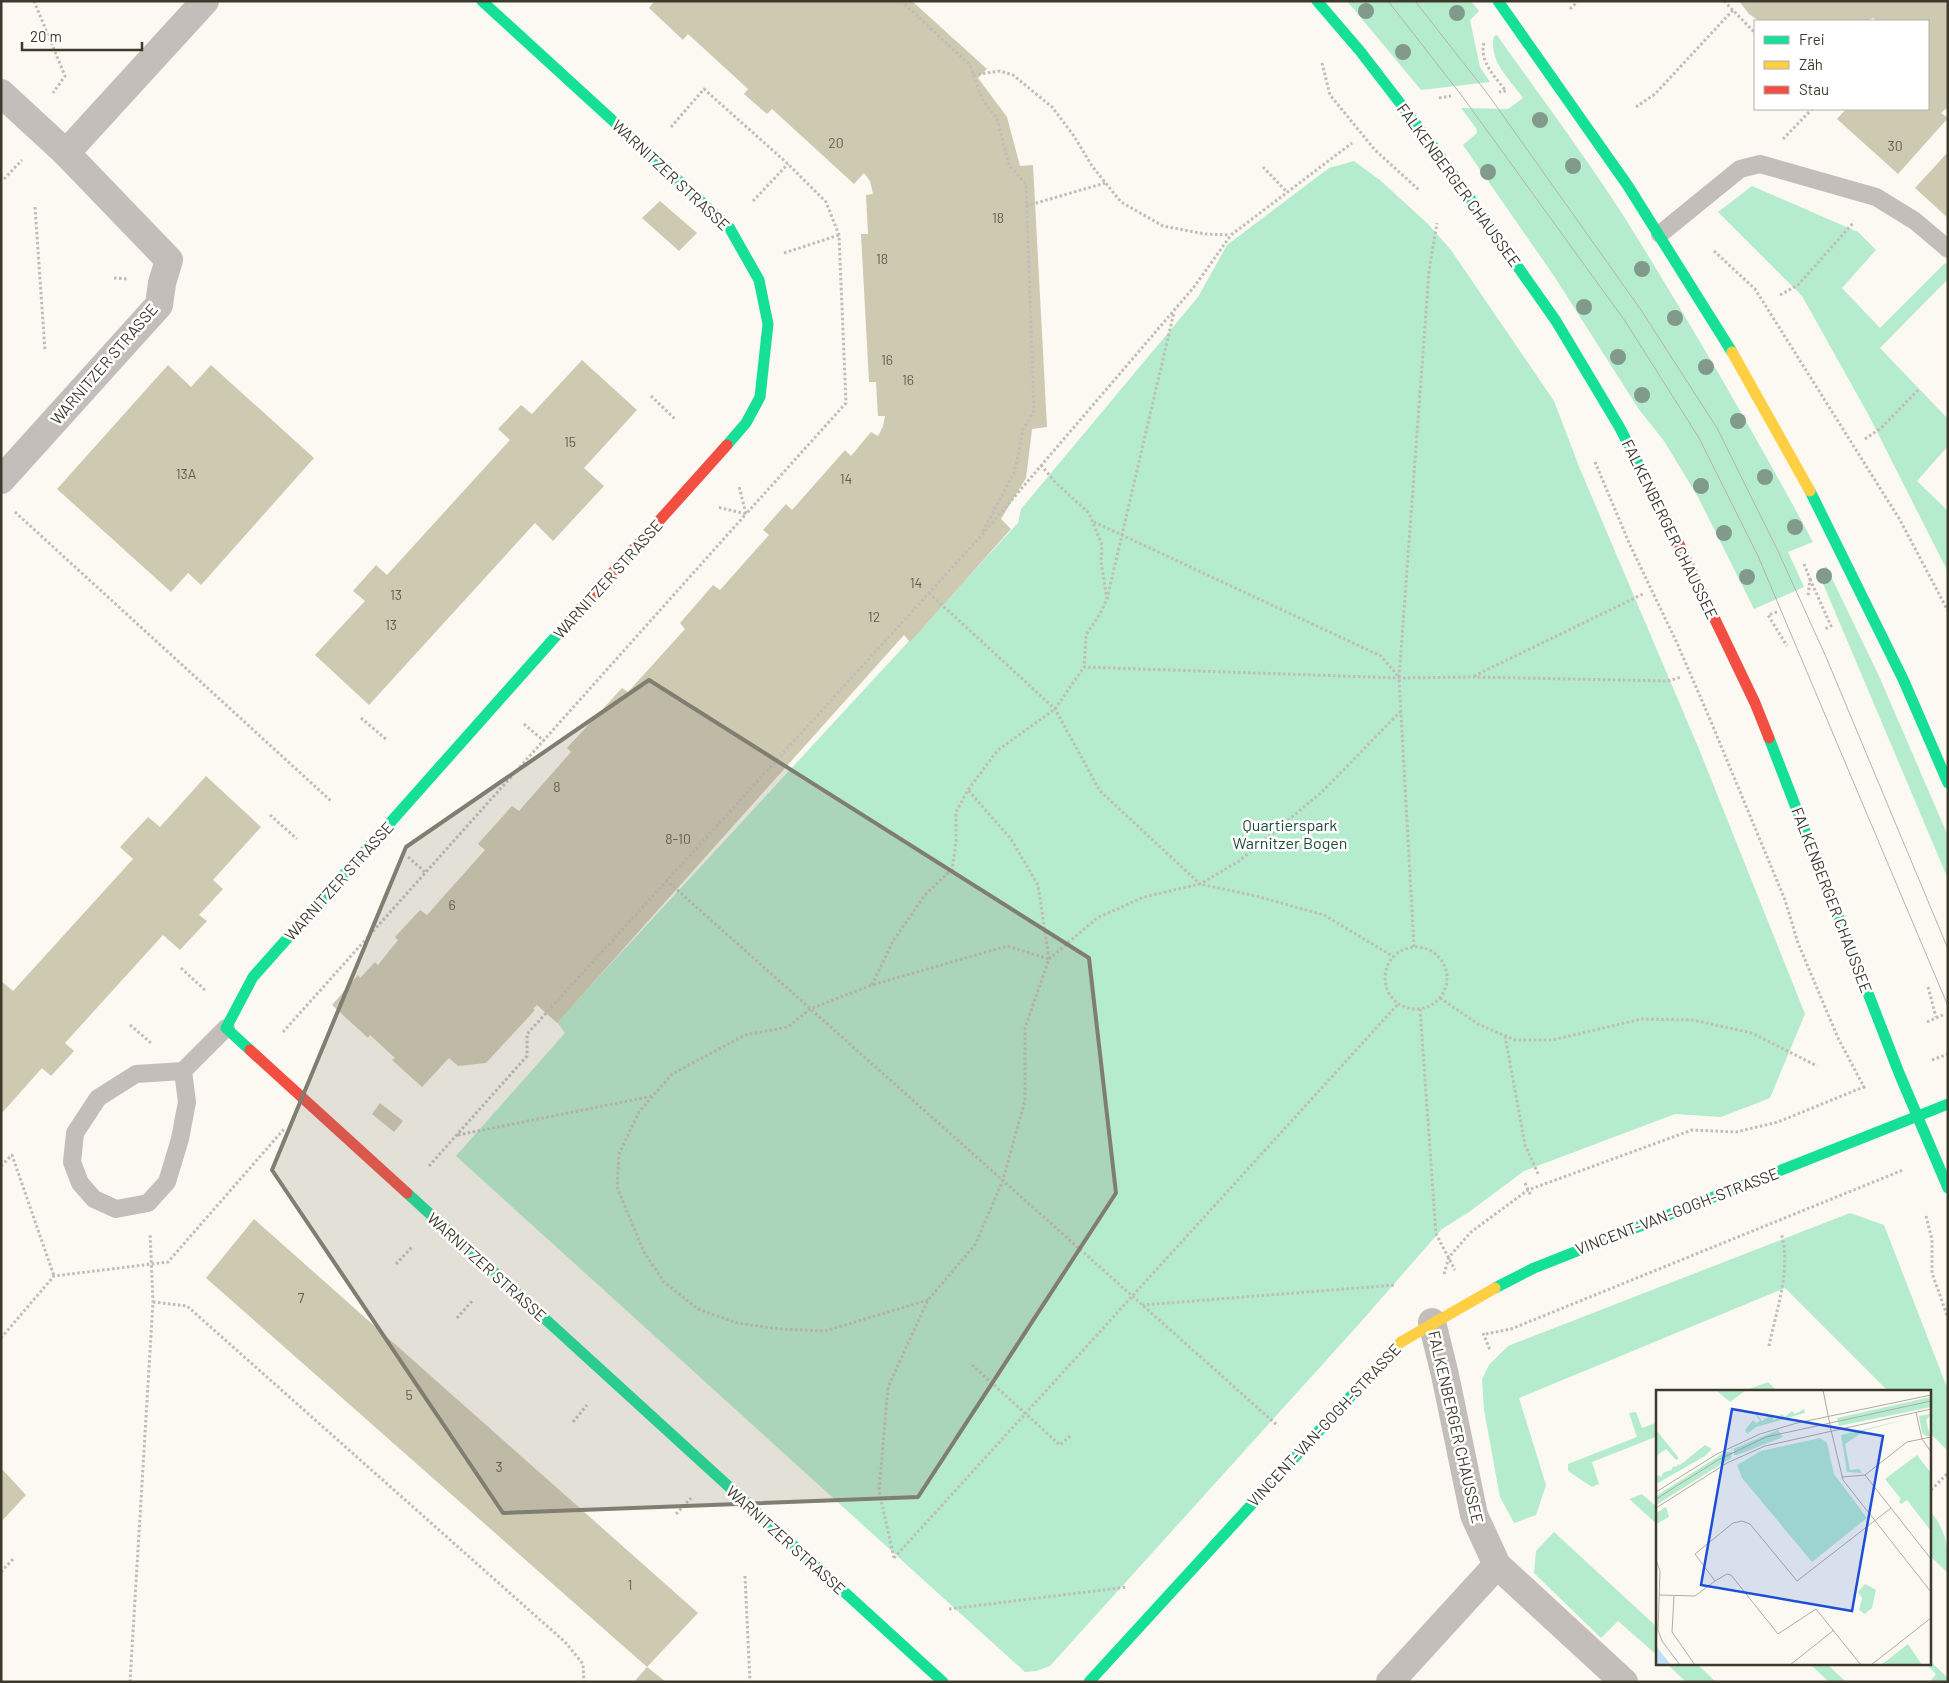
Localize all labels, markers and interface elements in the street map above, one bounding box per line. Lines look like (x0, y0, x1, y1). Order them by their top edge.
scale bar (22, 20, 142, 52)
legend (1754, 20, 1929, 110)
text: 20 m (30, 27, 62, 45)
text: Frei (1799, 30, 1825, 48)
text: Zäh (1799, 55, 1823, 73)
text: Stau (1799, 80, 1829, 98)
street label: FALKENBERGER CHAUSSEE (1394, 99, 1525, 270)
street label: WARNITZER STRASSE (609, 115, 734, 234)
house number: 20 (828, 134, 844, 151)
house number: 30 (1887, 137, 1903, 154)
house number: 18 (992, 209, 1004, 226)
house number: 18 (876, 250, 888, 267)
street label: WARNITZER STRASSE (46, 299, 161, 428)
house number: 16 (881, 351, 893, 368)
house number: 16 (902, 371, 914, 388)
house number: 15 (564, 433, 576, 450)
street label: FALKENBERGER CHAUSSEE (1619, 436, 1722, 622)
house number: 13A (176, 465, 197, 482)
house number: 14 (840, 470, 852, 487)
street label: WARNITZER STRASSE (549, 515, 666, 642)
house number: 14 (910, 574, 922, 591)
house number: 13 (390, 586, 402, 603)
house number: 12 (868, 608, 880, 625)
house number: 13 (385, 616, 397, 633)
house number: 8 (553, 778, 561, 795)
street label: FALKENBERGER CHAUSSEE (1788, 804, 1877, 995)
park label: Quartierspark Warnitzer Bogen (1233, 815, 1347, 852)
street label: WARNITZER STRASSE (280, 817, 397, 944)
house number: 8-10 (665, 830, 691, 847)
house number: 6 (448, 896, 456, 913)
street label: VINCENT-VAN-GOGH-STRASSE (1573, 1163, 1781, 1258)
street label: WARNITZER STRASSE (424, 1208, 551, 1325)
house number: 7 (298, 1289, 305, 1306)
street label: FALKENBERGER CHAUSSEE (1425, 1329, 1488, 1525)
street label: VINCENT-VAN-GOGH-STRASSE (1243, 1339, 1404, 1510)
house number: 5 (405, 1386, 413, 1403)
inset map (1656, 1390, 1932, 1666)
house number: 3 (495, 1458, 503, 1475)
street label: WARNITZER STRASSE (723, 1481, 850, 1598)
house number: 1 (628, 1576, 632, 1593)

